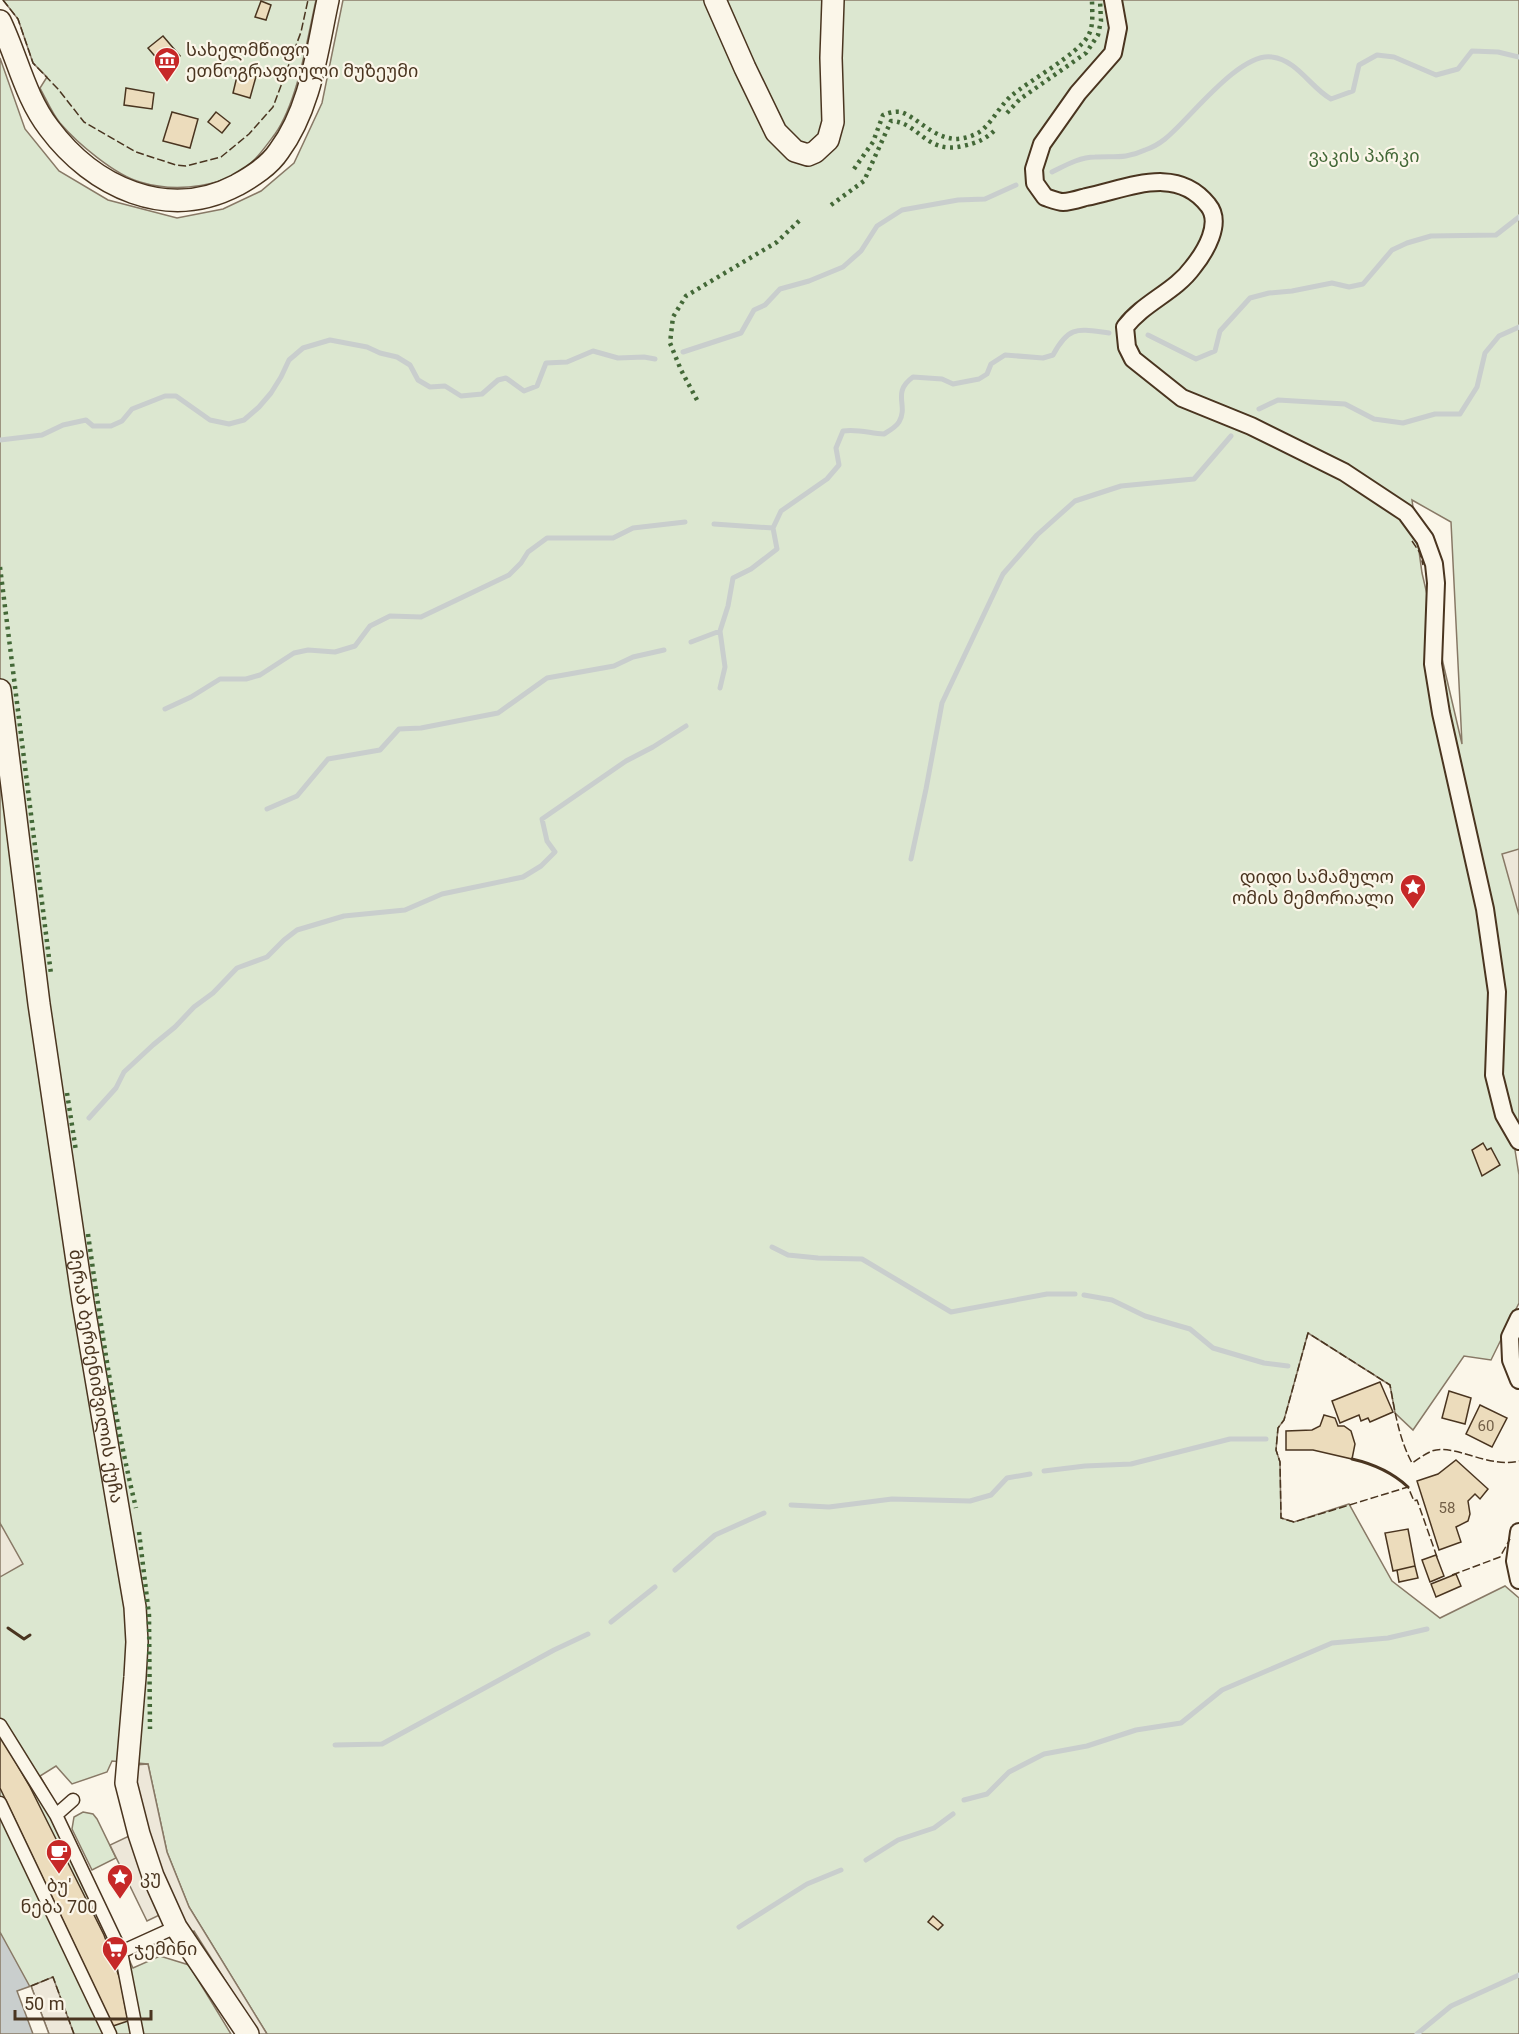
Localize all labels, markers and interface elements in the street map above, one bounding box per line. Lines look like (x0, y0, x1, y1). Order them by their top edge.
place label: სახელმწიფო ეთნოგრაფიული მუზეუმი (186, 39, 418, 82)
museum icon: სახელმწიფო ეთნოგრაფიული მუზეუმი (152, 45, 182, 83)
park label: ვაკის პარკი (1308, 145, 1420, 167)
place label: დიდი სამამულო ომის მემორიალი (1232, 866, 1394, 909)
place icon: დიდი სამამულო ომის მემორიალი (1398, 872, 1428, 910)
street label: მერაბ ბერძენიშვილის ქუჩა (65, 1248, 128, 1505)
house number: 60 (1478, 1417, 1494, 1435)
house number: 58 (1439, 1499, 1455, 1517)
cafe icon: ბუ' ნება 700 (44, 1837, 74, 1875)
place icon: კუ (105, 1862, 135, 1900)
place label: კუ (140, 1866, 161, 1888)
place label: ბუ' ნება 700 (21, 1875, 97, 1918)
supermarket icon: ჯემინი (100, 1934, 130, 1972)
place label: ჯემინი (134, 1938, 197, 1960)
scale bar (15, 1983, 152, 2021)
text: 50 m (24, 1993, 64, 2014)

